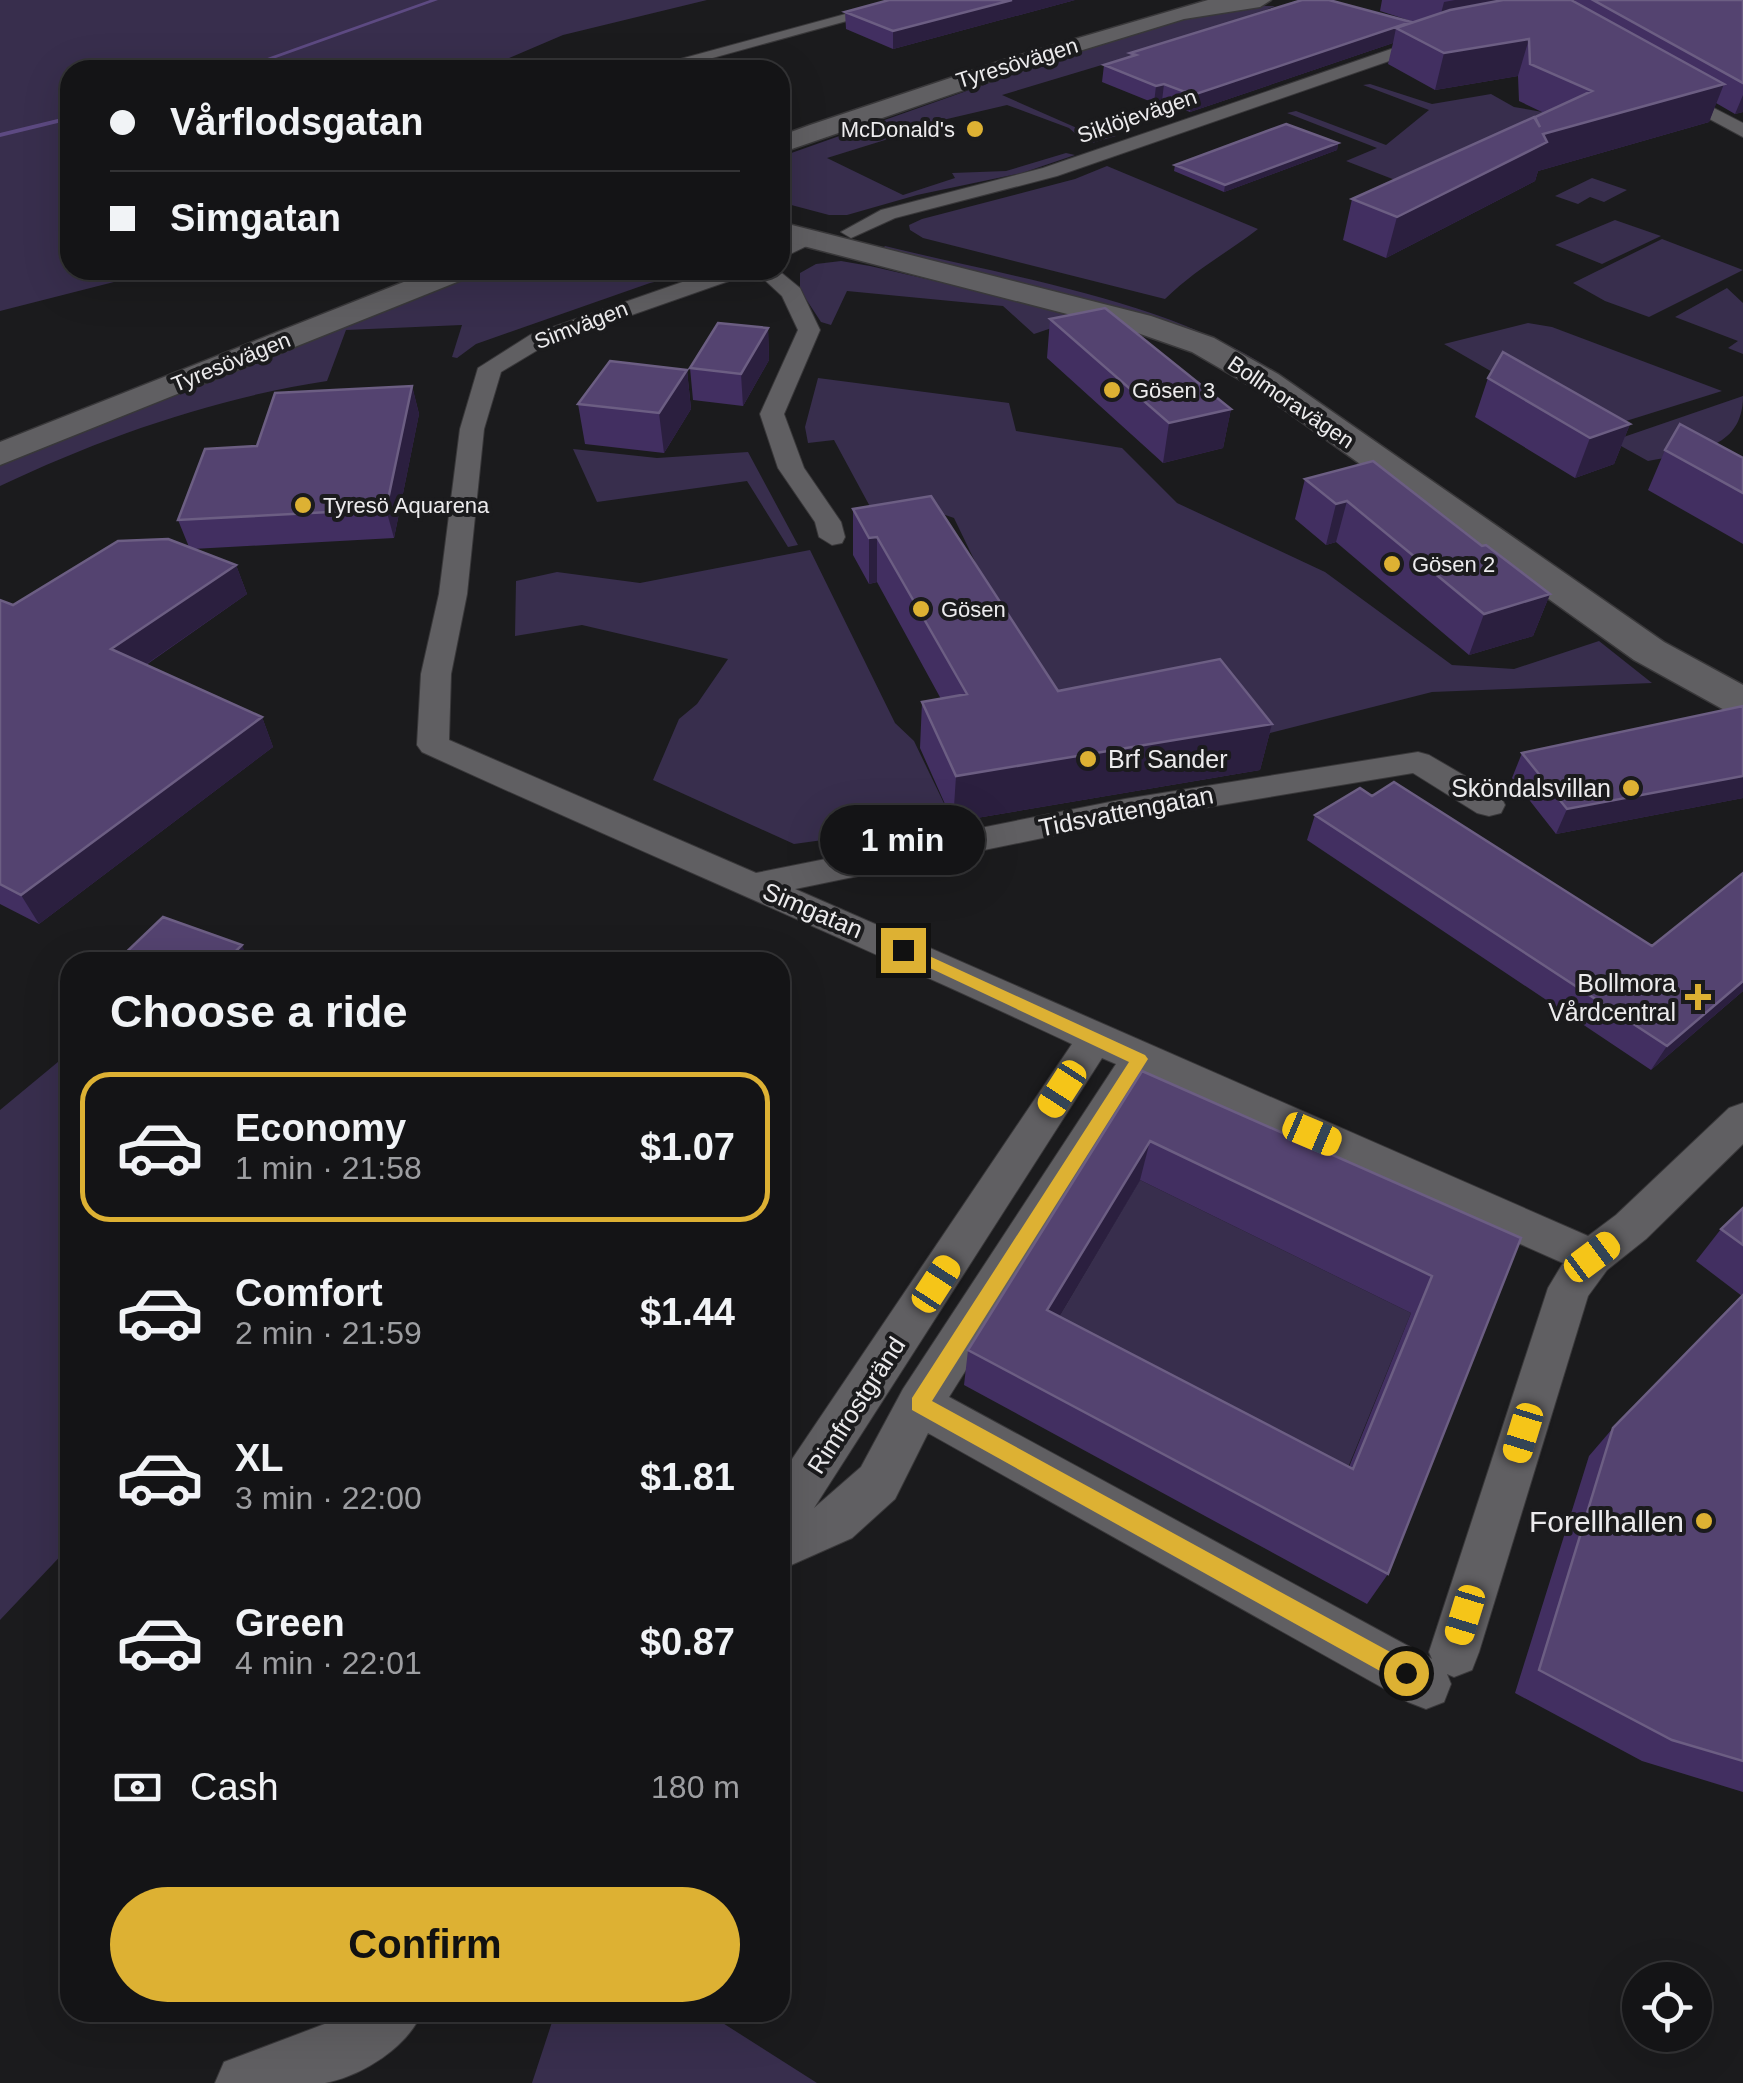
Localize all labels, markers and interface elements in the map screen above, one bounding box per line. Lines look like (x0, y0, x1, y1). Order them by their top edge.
street label: Tyresövägen (953, 33, 1081, 93)
street label: Siklöjevägen (1074, 84, 1200, 148)
text: Vårflodsgatan (170, 101, 423, 143)
place label: McDonald's (841, 117, 955, 142)
marker: McDonald's (964, 118, 986, 140)
text: Simgatan (170, 197, 341, 239)
street label: Simvägen (531, 296, 631, 354)
street label: Tyresövägen (168, 327, 294, 397)
street label: Bollmoravägen (1223, 351, 1359, 453)
place label: Gösen 3 (1132, 378, 1215, 403)
marker: Gösen 3 (1101, 379, 1123, 401)
place label: Tyresö Aquarena (323, 493, 490, 518)
marker: Tyresö Aquarena (292, 494, 314, 516)
place label: Gösen 2 (1412, 552, 1495, 577)
marker: Gösen 2 (1381, 553, 1403, 575)
place label: Gösen (941, 597, 1006, 622)
marker: Gösen (910, 598, 932, 620)
place label: Brf Sander (1108, 745, 1228, 773)
marker: Brf Sander (1077, 748, 1099, 770)
place label: Sköndalsvillan (1451, 774, 1611, 802)
marker: Sköndalsvillan (1620, 777, 1642, 799)
street label: Tidsvattengatan (1036, 780, 1216, 842)
callout: 1 min (820, 805, 986, 875)
text: 1 min (861, 822, 944, 858)
street label: Simgatan (759, 876, 867, 944)
route end (881, 928, 926, 973)
place label: Bollmora Vårdcentral (1548, 969, 1676, 1026)
marker: Bollmora Vårdcentral (1685, 984, 1711, 1010)
text: Choose a ride (110, 986, 408, 1037)
car (1033, 1056, 1091, 1122)
icon: car (115, 1102, 205, 1192)
text: Economy (235, 1107, 406, 1149)
car (1279, 1108, 1345, 1160)
text: $1.07 (640, 1126, 735, 1168)
text: 1 min · 21:58 (235, 1150, 422, 1186)
car (1559, 1227, 1625, 1287)
car (907, 1251, 965, 1317)
icon: car (115, 1267, 205, 1357)
text: Comfort (235, 1272, 383, 1314)
text: $1.44 (640, 1291, 735, 1333)
text: 2 min · 21:59 (235, 1315, 422, 1351)
street label: Rimfrostgränd (802, 1332, 910, 1478)
car (1500, 1400, 1546, 1466)
icon: car (115, 1432, 205, 1522)
text: XL (235, 1437, 284, 1479)
text: $1.81 (640, 1456, 735, 1498)
text: 3 min · 22:00 (235, 1480, 422, 1516)
place label: Forellhallen (1529, 1505, 1684, 1538)
marker: Forellhallen (1693, 1510, 1715, 1532)
car (1442, 1582, 1488, 1648)
icon: car (115, 1597, 205, 1687)
text: Green (235, 1602, 345, 1644)
text: $0.87 (640, 1621, 735, 1663)
text: 4 min · 22:01 (235, 1645, 422, 1681)
route start (1384, 1651, 1429, 1696)
icon: cash (110, 1760, 165, 1815)
text: Cash (190, 1766, 279, 1808)
text: 180 m (651, 1769, 740, 1805)
button: Confirm (110, 1887, 740, 2002)
map controls (1622, 1962, 1712, 2052)
button: locate (1622, 1962, 1712, 2052)

